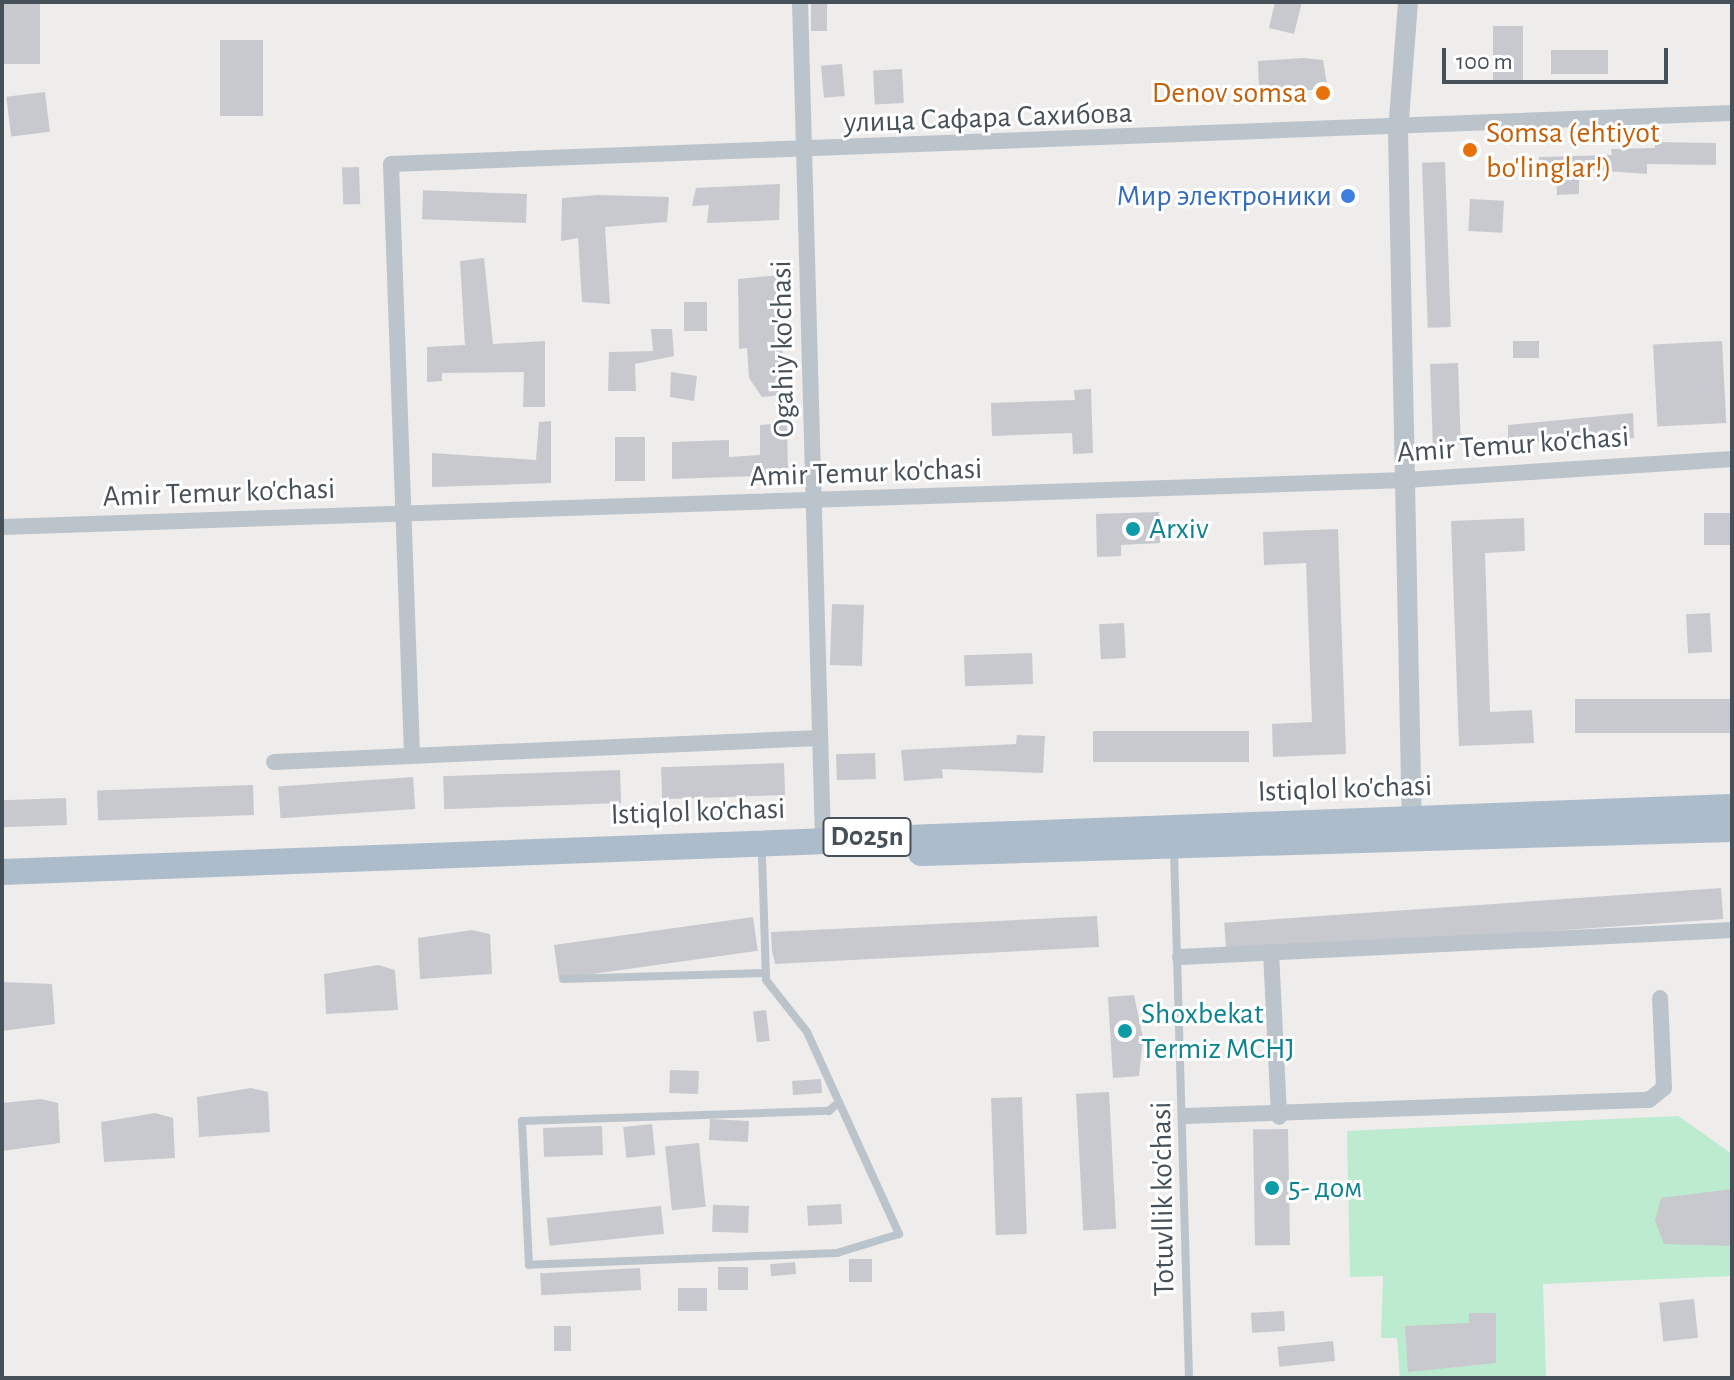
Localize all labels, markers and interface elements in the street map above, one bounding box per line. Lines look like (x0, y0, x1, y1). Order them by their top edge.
scale bar (1446, 32, 1672, 82)
text: 100 m (1456, 50, 1513, 74)
place label: Denov somsa (1152, 75, 1307, 111)
marker: Denov somsa (1314, 84, 1332, 102)
street label: улица Сафара Сахибова (843, 95, 1133, 141)
place label: Somsa (ehtiyot bo'linglar!) (1486, 115, 1659, 186)
marker: Somsa (ehtiyot bo'linglar!) (1461, 141, 1479, 159)
place label: Мир электроники (1116, 178, 1332, 214)
marker: Мир электроники (1339, 187, 1357, 205)
street label: Ogahiy ko'chasi (763, 260, 803, 438)
street label: Amir Temur ko'chasi (1396, 419, 1630, 471)
street label: Amir Temur ko'chasi (749, 451, 983, 495)
street label: Amir Temur ko'chasi (102, 471, 336, 515)
place label: Arxiv (1149, 511, 1209, 547)
marker: Arxiv (1124, 520, 1142, 538)
street label: Istiqlol ko'chasi (1257, 768, 1433, 810)
street label: Istiqlol ko'chasi (610, 791, 786, 833)
road number: D025n (821, 813, 913, 861)
place label: Shoxbekat Termiz MCHJ (1141, 996, 1295, 1066)
marker: Shoxbekat Termiz MCHJ (1116, 1022, 1134, 1040)
street label: Totuvllik ko'chasi (1143, 1101, 1183, 1297)
place label: 5- дом (1288, 1170, 1363, 1206)
marker: 5- дом (1263, 1179, 1281, 1197)

